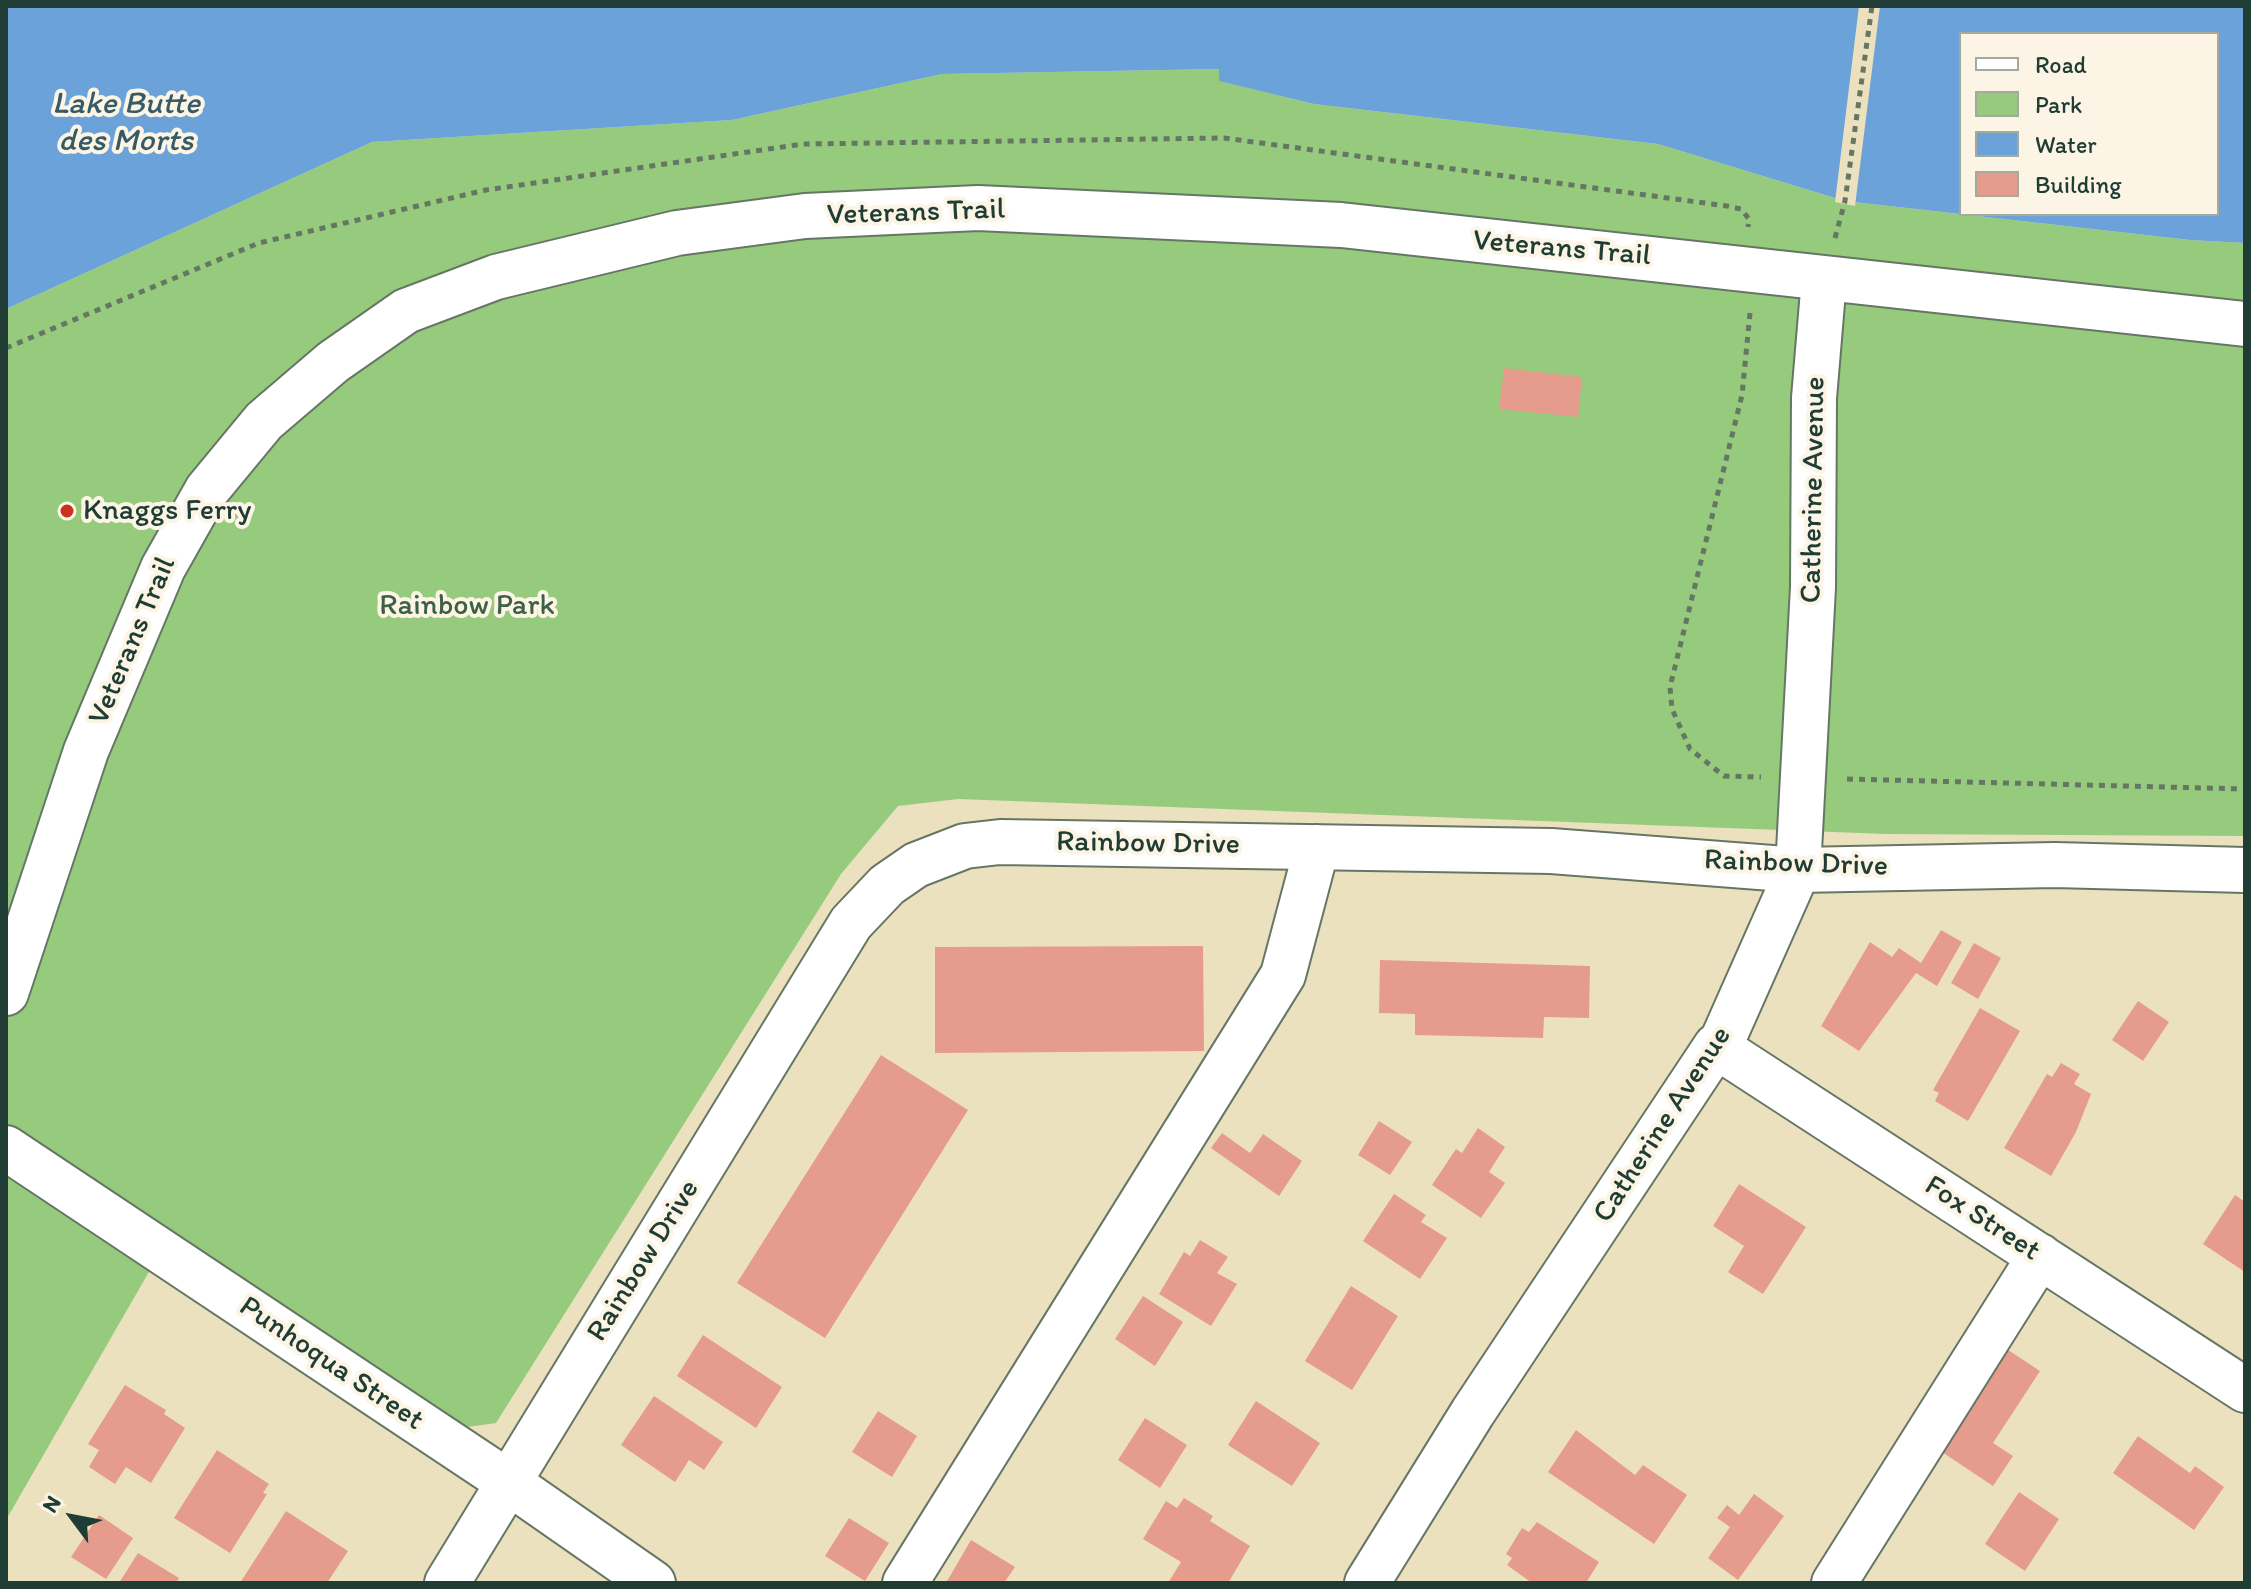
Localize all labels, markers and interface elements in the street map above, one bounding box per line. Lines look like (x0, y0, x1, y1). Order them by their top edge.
legend (1959, 32, 2219, 216)
text: Road (2035, 50, 2087, 79)
water label: Lake Butte des Morts (52, 86, 200, 161)
text: Park (2035, 90, 2082, 119)
text: Water (2035, 130, 2097, 159)
text: Building (2035, 170, 2122, 199)
street label: Veterans Trail (826, 192, 1006, 234)
street label: Veterans Trail (1471, 223, 1653, 275)
street label: Catherine Avenue (1794, 376, 1834, 604)
place label: Knaggs Ferry (83, 493, 251, 529)
marker: Knaggs Ferry (58, 502, 76, 520)
street label: Veterans Trail (82, 552, 184, 730)
park label: Rainbow Park (379, 588, 555, 624)
street label: Rainbow Drive (1056, 824, 1240, 864)
street label: Rainbow Drive (1703, 843, 1889, 885)
street label: Catherine Avenue (1586, 1020, 1740, 1230)
street label: Fox Street (1917, 1168, 2047, 1270)
street label: Rainbow Drive (580, 1173, 708, 1349)
street label: Punhoqua Street (232, 1289, 430, 1439)
north arrow (32, 1477, 112, 1557)
text: N (36, 1491, 67, 1517)

